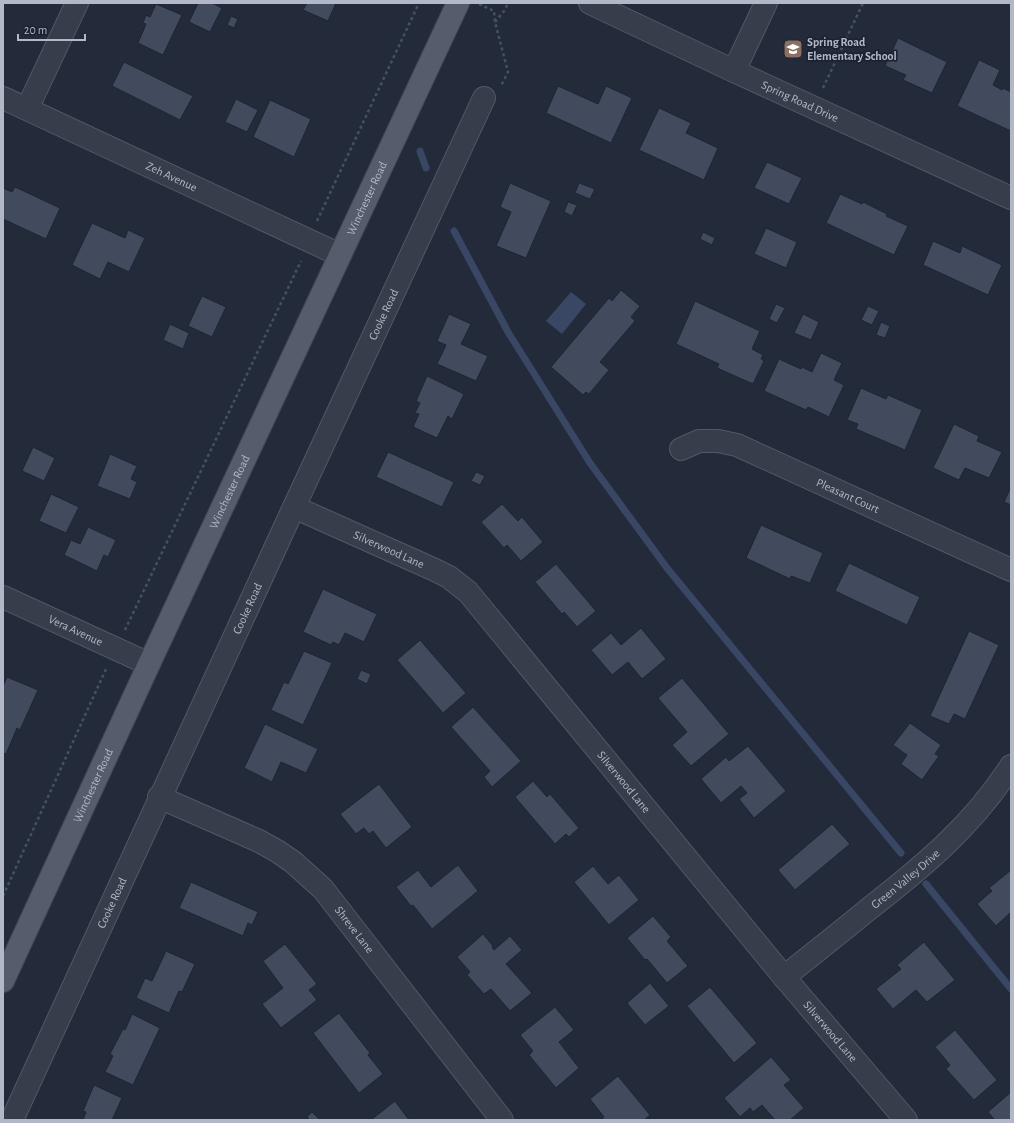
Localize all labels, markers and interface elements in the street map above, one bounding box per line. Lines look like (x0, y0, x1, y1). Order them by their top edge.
scale bar (18, 16, 85, 42)
text: 20 m (24, 24, 47, 36)
place label: Spring Road Elementary School (807, 36, 897, 63)
school or university icon: Spring Road Elementary School (782, 38, 804, 60)
street label: Spring Road Drive (760, 78, 841, 124)
street label: Zeh Avenue (144, 160, 199, 194)
street label: Winchester Road (344, 160, 389, 237)
street label: Cooke Road (366, 287, 400, 342)
street label: Winchester Road (207, 453, 252, 531)
street label: Pleasant Court (815, 476, 881, 515)
street label: Silverwood Lane (352, 528, 426, 570)
street label: Cooke Road (230, 581, 264, 636)
street label: Vera Avenue (47, 613, 105, 648)
street label: Winchester Road (71, 747, 115, 824)
street label: Silverwood Lane (595, 749, 653, 815)
street label: Green Valley Drive (869, 847, 942, 911)
street label: Cooke Road (95, 876, 129, 930)
street label: Shreve Lane (333, 904, 376, 955)
street label: Silverwood Lane (801, 999, 860, 1064)

